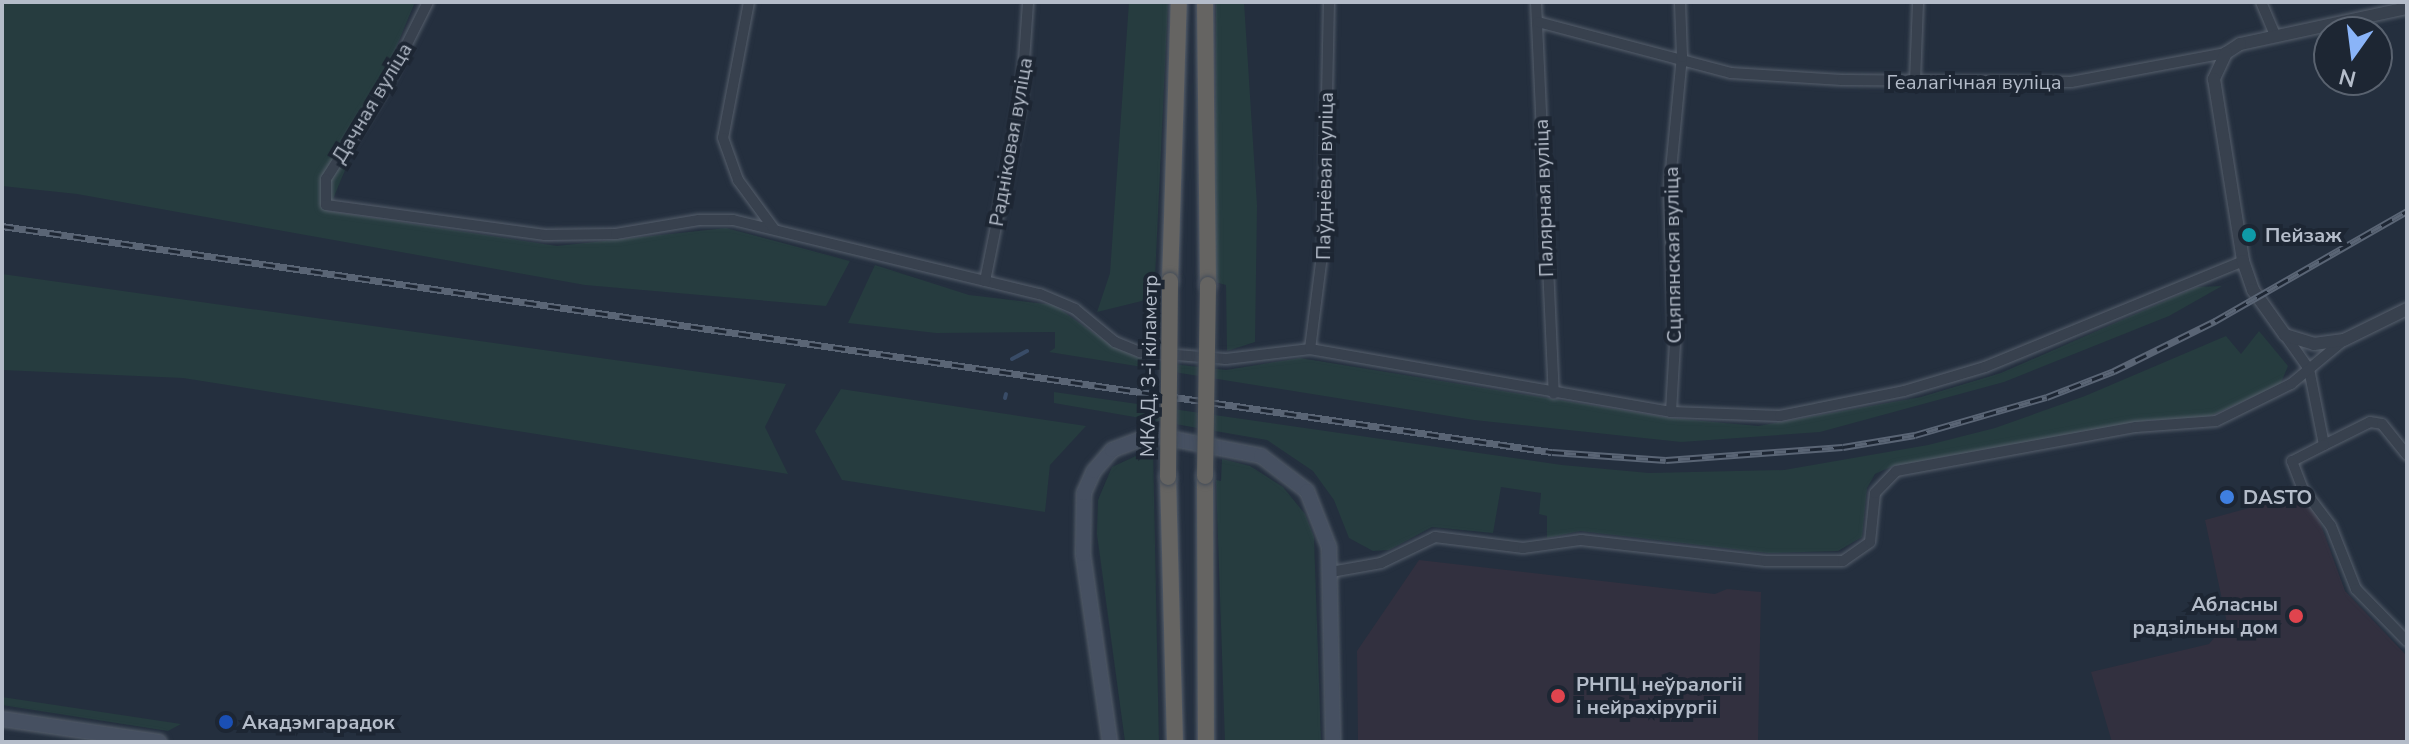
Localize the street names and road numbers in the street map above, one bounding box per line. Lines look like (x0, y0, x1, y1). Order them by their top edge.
street label: Дачная вуліца (327, 39, 417, 167)
street label: Радніковая вуліца (984, 56, 1038, 228)
street label: Геалагічная вуліца (1886, 70, 2062, 94)
street label: Паўднёвая вуліца (1312, 92, 1338, 260)
street label: Палярная вуліца (1529, 118, 1559, 278)
street label: Сцяпянская вуліца (1659, 166, 1687, 344)
street label: МКАД, 3-і кіламетр (1135, 275, 1163, 457)

